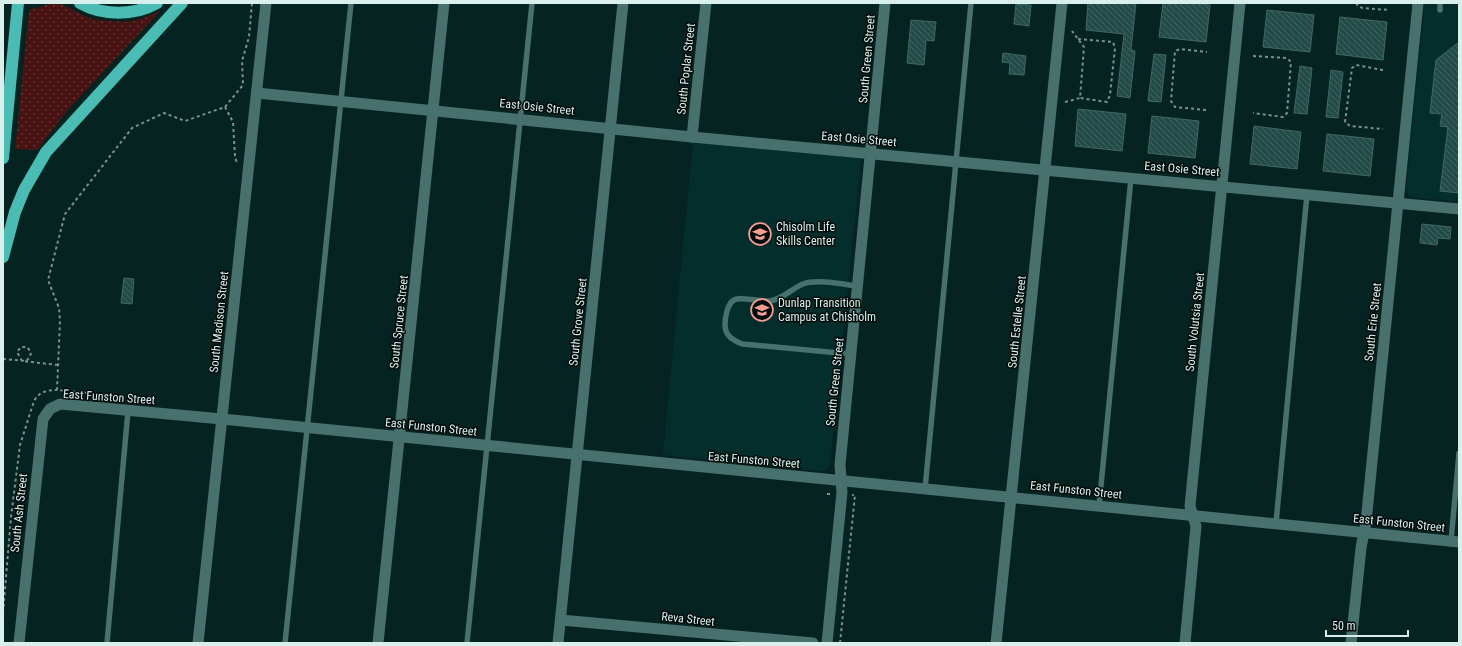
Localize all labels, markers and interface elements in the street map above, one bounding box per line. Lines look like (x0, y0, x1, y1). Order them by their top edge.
street label: South Green Street (856, 14, 878, 104)
street label: South Poplar Street (674, 22, 698, 115)
street label: East Osie Street (499, 96, 576, 118)
street label: East Osie Street (821, 129, 898, 149)
street label: East Osie Street (1144, 159, 1221, 179)
place label: Chisolm Life Skills Center (776, 220, 836, 248)
school or university icon: Chisolm Life Skills Center (747, 221, 773, 247)
street label: South Madison Street (207, 270, 231, 373)
street label: South Volutsia Street (1183, 271, 1207, 372)
street label: South Spruce Street (387, 274, 411, 369)
street label: South Estelle Street (1005, 275, 1029, 369)
street label: South Grove Street (566, 277, 590, 367)
street label: South Erie Street (1362, 282, 1384, 362)
place label: Dunlap Transition Campus at Chisholm (778, 296, 876, 324)
school or university icon: Dunlap Transition Campus at Chisholm (749, 297, 775, 323)
street label: South Green Street (823, 337, 847, 427)
street label: East Funston Street (62, 387, 156, 407)
street label: East Funston Street (384, 415, 478, 439)
street label: East Funston Street (707, 449, 801, 471)
street label: South Ash Street (8, 472, 30, 553)
street label: East Funston Street (1029, 478, 1123, 502)
street label: East Funston Street (1352, 511, 1446, 535)
street label: Reva Street (661, 609, 716, 629)
scale bar (1326, 612, 1408, 638)
text: 50 m (1332, 619, 1356, 633)

